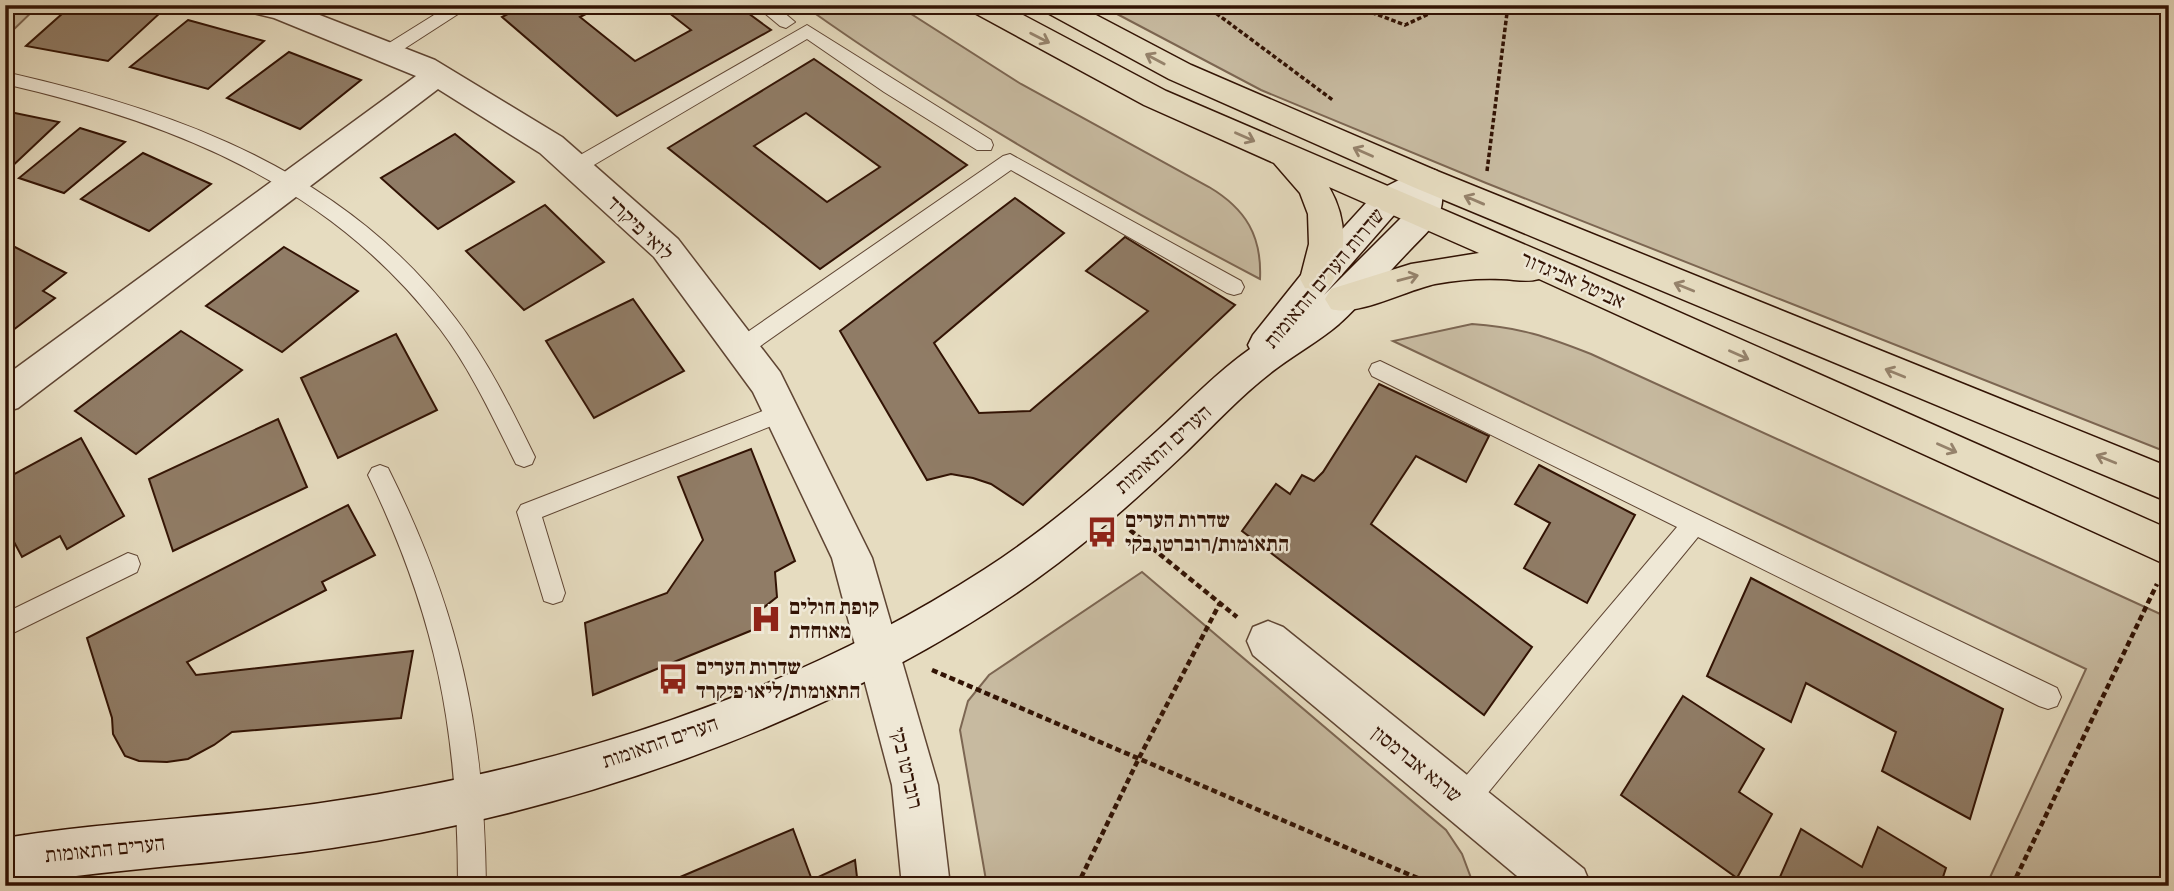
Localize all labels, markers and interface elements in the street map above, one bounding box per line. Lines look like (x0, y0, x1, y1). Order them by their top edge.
one-way arrow (1029, 32, 1050, 46)
one-way arrow (1146, 51, 1166, 65)
one-way arrow (1234, 131, 1255, 144)
one-way arrow (1353, 145, 1374, 158)
street label: לואי פיקרד (600, 189, 680, 267)
one-way arrow (1464, 192, 1486, 205)
street label: שדרות הערים התאומות (1257, 202, 1391, 354)
street label: אביטל אביגדור (1516, 244, 1630, 316)
one-way arrow (1396, 271, 1419, 284)
one-way arrow (1674, 280, 1696, 293)
one-way arrow (1728, 349, 1749, 362)
one-way arrow (1885, 366, 1906, 379)
street label: הערים התאומות (1109, 398, 1217, 500)
one-way arrow (1936, 442, 1957, 455)
one-way arrow (2095, 452, 2117, 465)
place label: שדרות הערים התאומות/רוברטו בקי (1125, 506, 1289, 558)
bus stop icon: שדרות הערים התאומות/רוברטו בקי (1085, 515, 1119, 549)
place label: קופת חולים מאוחדת (789, 593, 879, 645)
hospital icon: קופת חולים מאוחדת (749, 602, 783, 636)
place label: שדרות הערים התאומות/ליאו פיקרד (696, 653, 860, 705)
bus stop icon: שדרות הערים התאומות/ליאו פיקרד (656, 662, 690, 696)
street label: הערים התאומות (598, 709, 722, 775)
street label: שרגא אברמסון (1366, 719, 1468, 809)
street label: רוברטו בקי (884, 724, 930, 812)
street label: הערים התאומות (43, 829, 167, 869)

